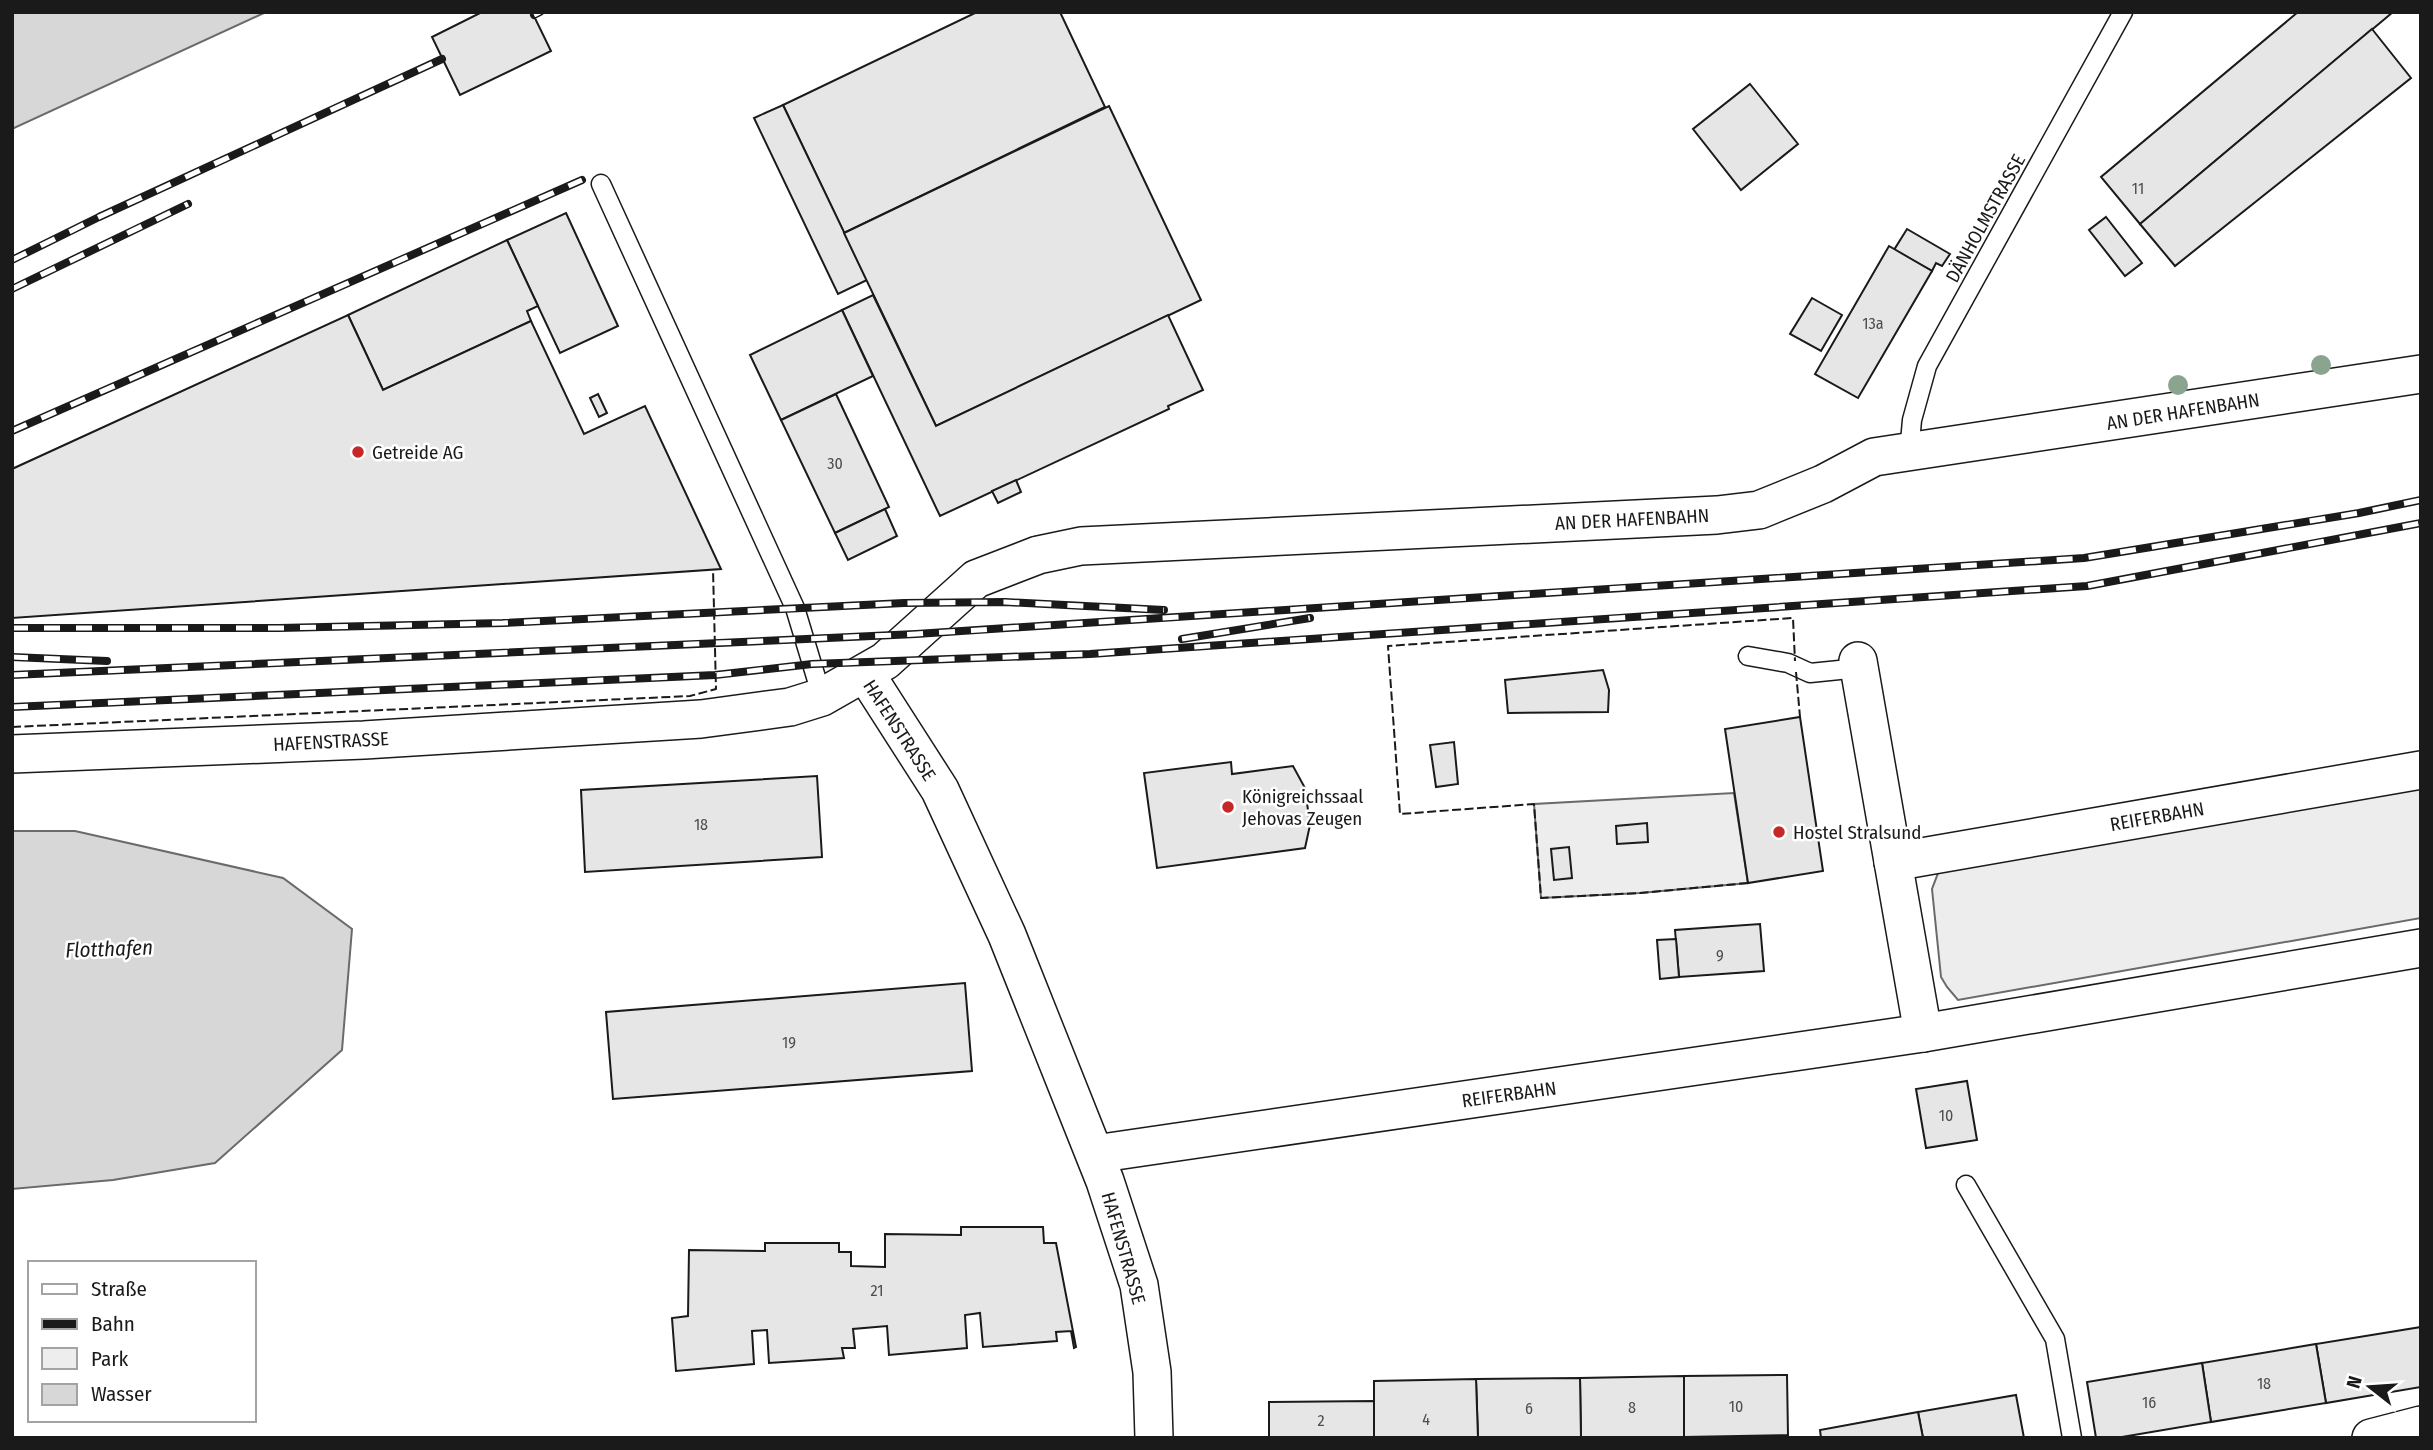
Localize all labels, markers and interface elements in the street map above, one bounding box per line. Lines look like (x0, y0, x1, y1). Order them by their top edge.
street label: DÄNHOLMSTRASSE (1941, 150, 2030, 286)
house number: 11 (2132, 179, 2144, 198)
house number: 13a (1862, 314, 1884, 333)
street label: AN DER HAFENBAHN (2105, 388, 2261, 435)
place label: Getreide AG (372, 441, 464, 464)
marker: Getreide AG (350, 444, 366, 460)
house number: 30 (827, 454, 843, 473)
street label: AN DER HAFENBAHN (1554, 504, 1710, 535)
street label: HAFENSTRASSE (858, 675, 941, 785)
street label: HAFENSTRASSE (273, 727, 390, 756)
place label: Königreichssaal Jehovas Zeugen (1242, 785, 1363, 830)
street label: REIFERBAHN (2108, 797, 2206, 836)
marker: Königreichssaal Jehovas Zeugen (1220, 799, 1236, 815)
house number: 18 (694, 815, 708, 834)
place label: Hostel Stralsund (1793, 821, 1921, 844)
marker: Hostel Stralsund (1771, 824, 1787, 840)
water label: Flotthafen (65, 934, 153, 964)
house number: 9 (1716, 946, 1724, 965)
house number: 19 (782, 1033, 796, 1052)
street label: REIFERBAHN (1460, 1076, 1558, 1113)
house number: 10 (1939, 1106, 1953, 1125)
street label: HAFENSTRASSE (1096, 1189, 1151, 1307)
legend (28, 1261, 256, 1422)
text: Straße (91, 1276, 147, 1302)
house number: 21 (871, 1281, 883, 1300)
text: Bahn (91, 1311, 135, 1337)
text: Park (91, 1346, 129, 1372)
north arrow (2335, 1352, 2405, 1422)
text: N (2342, 1373, 2367, 1391)
house number: 18 (2257, 1374, 2271, 1393)
text: Wasser (91, 1381, 152, 1407)
house number: 16 (2142, 1393, 2156, 1412)
house number: 10 (1729, 1397, 1743, 1416)
house number: 8 (1628, 1398, 1636, 1417)
house number: 6 (1525, 1399, 1533, 1418)
house number: 4 (1422, 1410, 1430, 1429)
house number: 2 (1317, 1411, 1325, 1430)

